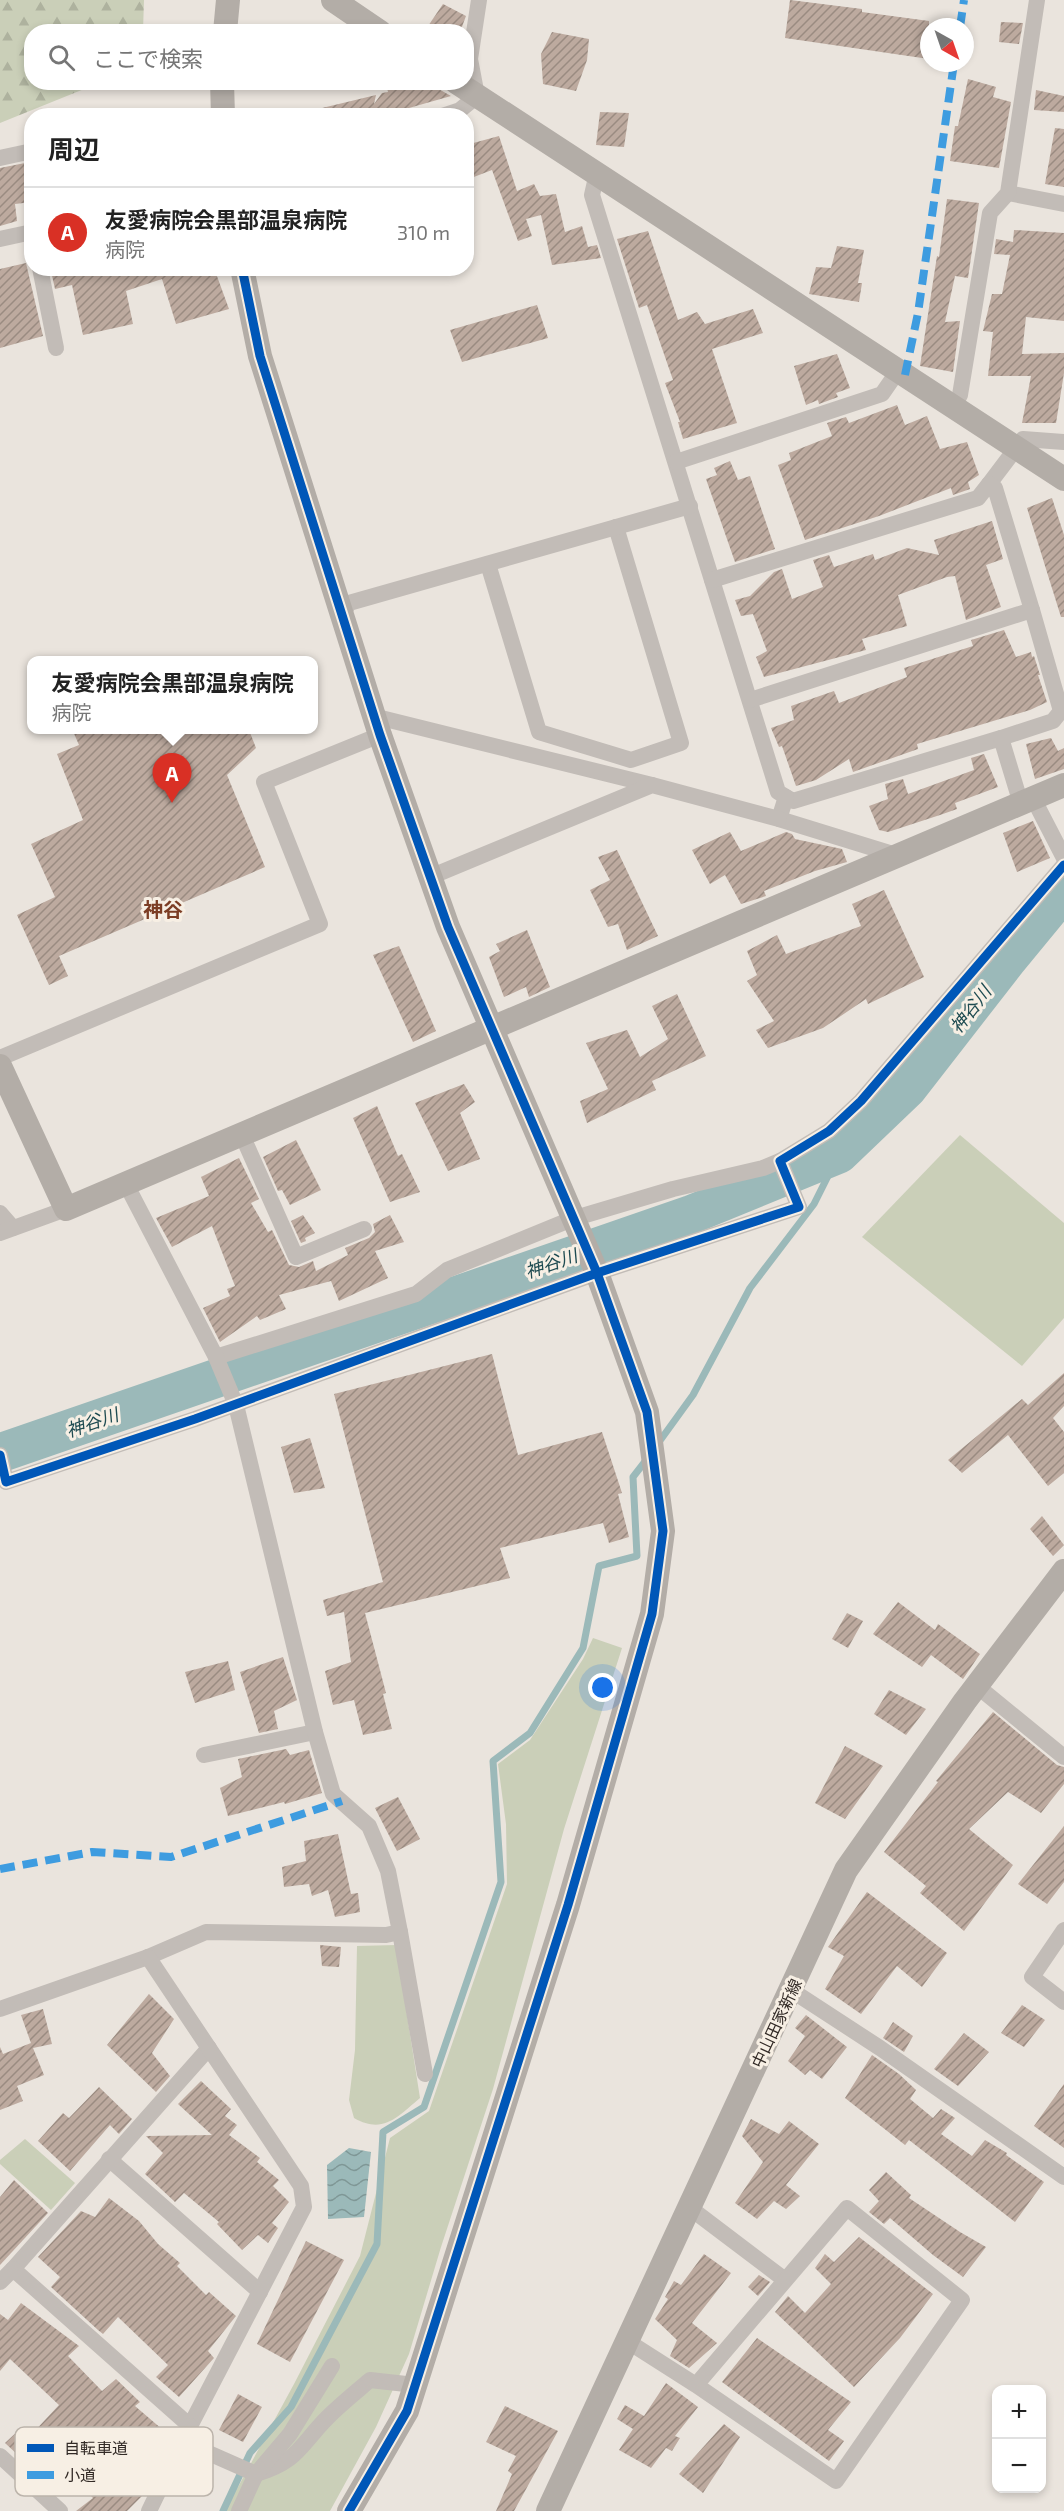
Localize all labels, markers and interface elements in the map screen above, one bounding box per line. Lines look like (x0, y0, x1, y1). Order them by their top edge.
north arrow (920, 18, 974, 72)
search box (24, 24, 474, 90)
icon: search (45, 41, 78, 74)
text: ここで検索 (93, 45, 203, 71)
text: 周辺 (48, 133, 100, 164)
text: 友愛病院会黒部温泉病院 (105, 206, 347, 232)
text: A (61, 220, 74, 244)
text: 310 m (397, 220, 450, 244)
text: 病院 (105, 237, 145, 261)
popup (27, 656, 318, 734)
text: 友愛病院会黒部温泉病院 (51, 669, 294, 695)
text: 病院 (51, 700, 91, 724)
pin: A (152, 754, 192, 803)
district label: 神谷 (143, 897, 183, 921)
water label: 神谷川 (945, 979, 997, 1037)
water label: 神谷川 (522, 1243, 582, 1282)
water label: 神谷川 (63, 1402, 123, 1441)
your location (588, 1673, 617, 1702)
street label: 中山田家新線 (747, 1975, 805, 2071)
map controls (992, 2385, 1046, 2493)
button: + (992, 2385, 1046, 2439)
legend (15, 2427, 213, 2496)
text: 自転車道 (64, 2438, 128, 2457)
button: − (992, 2439, 1046, 2493)
text: 小道 (64, 2465, 96, 2484)

